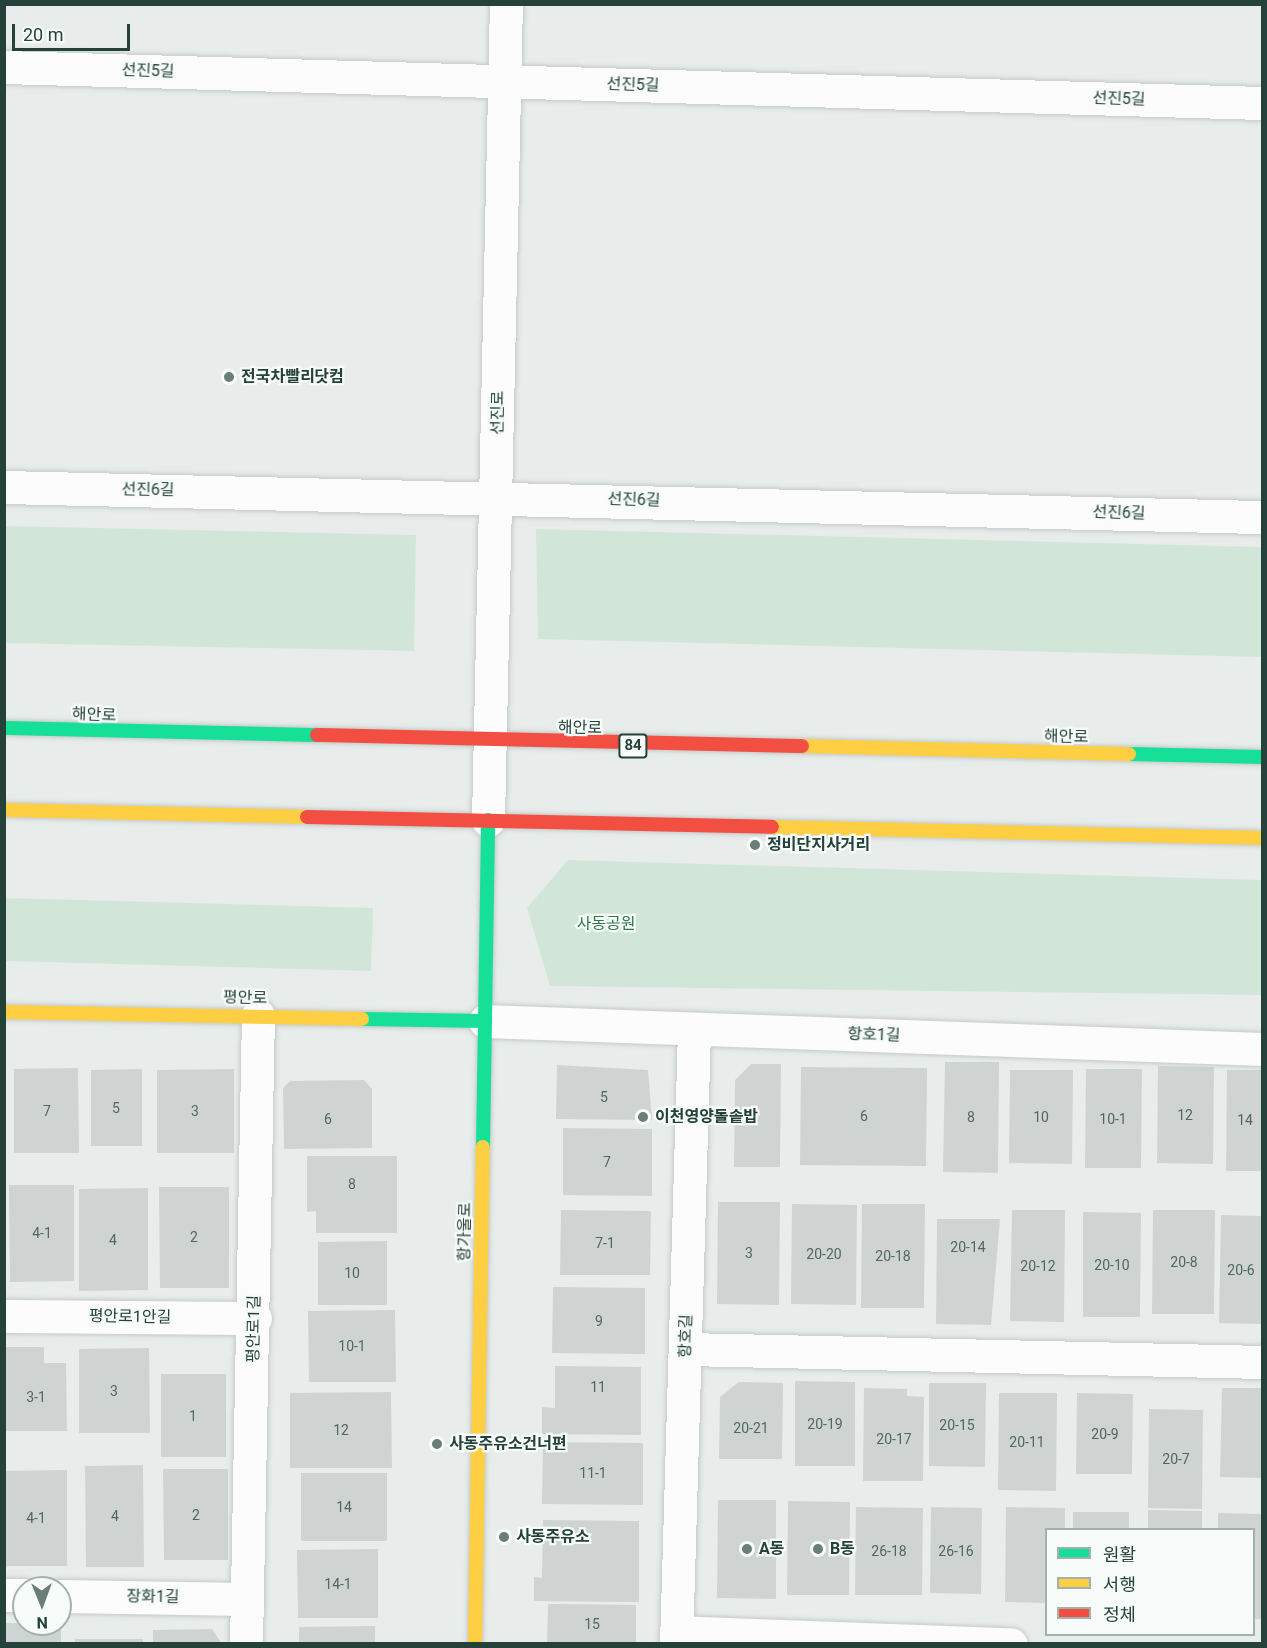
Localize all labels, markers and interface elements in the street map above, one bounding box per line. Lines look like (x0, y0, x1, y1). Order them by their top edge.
scale bar (15, 12, 134, 50)
text: 20 m (23, 24, 63, 45)
street label: 선진5길 (121, 60, 175, 82)
street label: 선진5길 (606, 74, 660, 96)
street label: 선진5길 (1092, 88, 1146, 110)
place label: 전국차빨리닷컴 (241, 367, 344, 387)
marker: 전국차빨리닷컴 (222, 370, 236, 384)
street label: 선진로 (488, 391, 508, 435)
street label: 선진6길 (121, 480, 175, 500)
street label: 선진6길 (607, 489, 661, 511)
street label: 선진6길 (1092, 502, 1146, 524)
street label: 해안로 (72, 705, 116, 725)
street label: 해안로 (558, 718, 602, 738)
street label: 해안로 (1044, 727, 1088, 747)
road number: 84 (618, 734, 648, 758)
place label: 정비단지사거리 (767, 835, 870, 855)
marker: 정비단지사거리 (748, 838, 762, 852)
park label: 사동공원 (577, 914, 635, 934)
street label: 평안로 (223, 988, 267, 1008)
street label: 항호1길 (847, 1024, 901, 1046)
house number: 5 (600, 1089, 608, 1105)
house number: 5 (112, 1100, 120, 1116)
house number: 7 (43, 1103, 51, 1119)
house number: 3 (191, 1103, 199, 1119)
place label: 이천영양돌솥밥 (655, 1107, 758, 1127)
house number: 12 (1177, 1107, 1193, 1123)
house number: 6 (860, 1108, 868, 1124)
house number: 8 (967, 1109, 975, 1125)
house number: 10 (1033, 1109, 1049, 1125)
marker: 이천영양돌솥밥 (636, 1110, 650, 1124)
house number: 6 (324, 1111, 332, 1127)
house number: 10-1 (1099, 1111, 1127, 1127)
house number: 14 (1237, 1112, 1253, 1128)
house number: 7 (603, 1154, 611, 1170)
house number: 8 (348, 1176, 356, 1192)
street label: 항가울로 (455, 1202, 475, 1262)
house number: 4-1 (32, 1225, 52, 1241)
house number: 2 (190, 1229, 198, 1245)
house number: 4 (109, 1232, 117, 1248)
house number: 7-1 (595, 1235, 615, 1251)
house number: 20-14 (950, 1239, 986, 1255)
house number: 3 (745, 1245, 753, 1261)
house number: 20-20 (806, 1246, 842, 1262)
house number: 20-18 (875, 1248, 911, 1264)
house number: 20-8 (1170, 1254, 1198, 1270)
house number: 20-10 (1094, 1257, 1130, 1273)
house number: 20-12 (1020, 1258, 1056, 1274)
house number: 20-6 (1227, 1262, 1255, 1278)
house number: 10 (344, 1265, 360, 1281)
street label: 평안로1길 (244, 1295, 264, 1363)
street label: 평안로1안길 (89, 1307, 171, 1327)
house number: 9 (595, 1313, 603, 1329)
street label: 항호길 (676, 1314, 696, 1358)
house number: 10-1 (338, 1338, 366, 1354)
house number: 11 (590, 1379, 606, 1395)
house number: 3 (110, 1383, 118, 1399)
house number: 3-1 (26, 1389, 46, 1405)
house number: 1 (189, 1408, 197, 1424)
house number: 20-19 (807, 1416, 843, 1432)
house number: 20-15 (939, 1417, 975, 1433)
house number: 20-21 (733, 1420, 769, 1436)
house number: 12 (333, 1422, 349, 1438)
house number: 20-9 (1091, 1426, 1119, 1442)
house number: 20-17 (876, 1431, 912, 1447)
place label: 사동주유소건너편 (449, 1434, 567, 1454)
house number: 20-11 (1009, 1434, 1045, 1450)
marker: 사동주유소건너편 (430, 1437, 444, 1451)
house number: 20-7 (1162, 1451, 1190, 1467)
house number: 11-1 (579, 1465, 607, 1481)
house number: 14 (336, 1499, 352, 1515)
house number: 2 (192, 1507, 200, 1523)
house number: 4 (111, 1508, 119, 1524)
house number: 4-1 (26, 1510, 46, 1526)
place label: 사동주유소 (516, 1527, 590, 1547)
legend (1045, 1528, 1255, 1636)
marker: 사동주유소 (497, 1530, 511, 1544)
place label: A동 (759, 1539, 784, 1559)
place label: B동 (830, 1539, 855, 1559)
marker: A동 (740, 1542, 754, 1556)
marker: B동 (811, 1542, 825, 1556)
house number: 26-18 (871, 1543, 907, 1559)
house number: 26-16 (938, 1543, 974, 1559)
text: 원활 (1103, 1544, 1136, 1565)
text: 서행 (1103, 1574, 1136, 1595)
north arrow (12, 1576, 72, 1636)
house number: 14-1 (324, 1576, 352, 1592)
street label: 장화1길 (126, 1587, 180, 1607)
text: 정체 (1103, 1604, 1136, 1625)
text: N (36, 1613, 48, 1632)
house number: 15 (584, 1616, 600, 1632)

